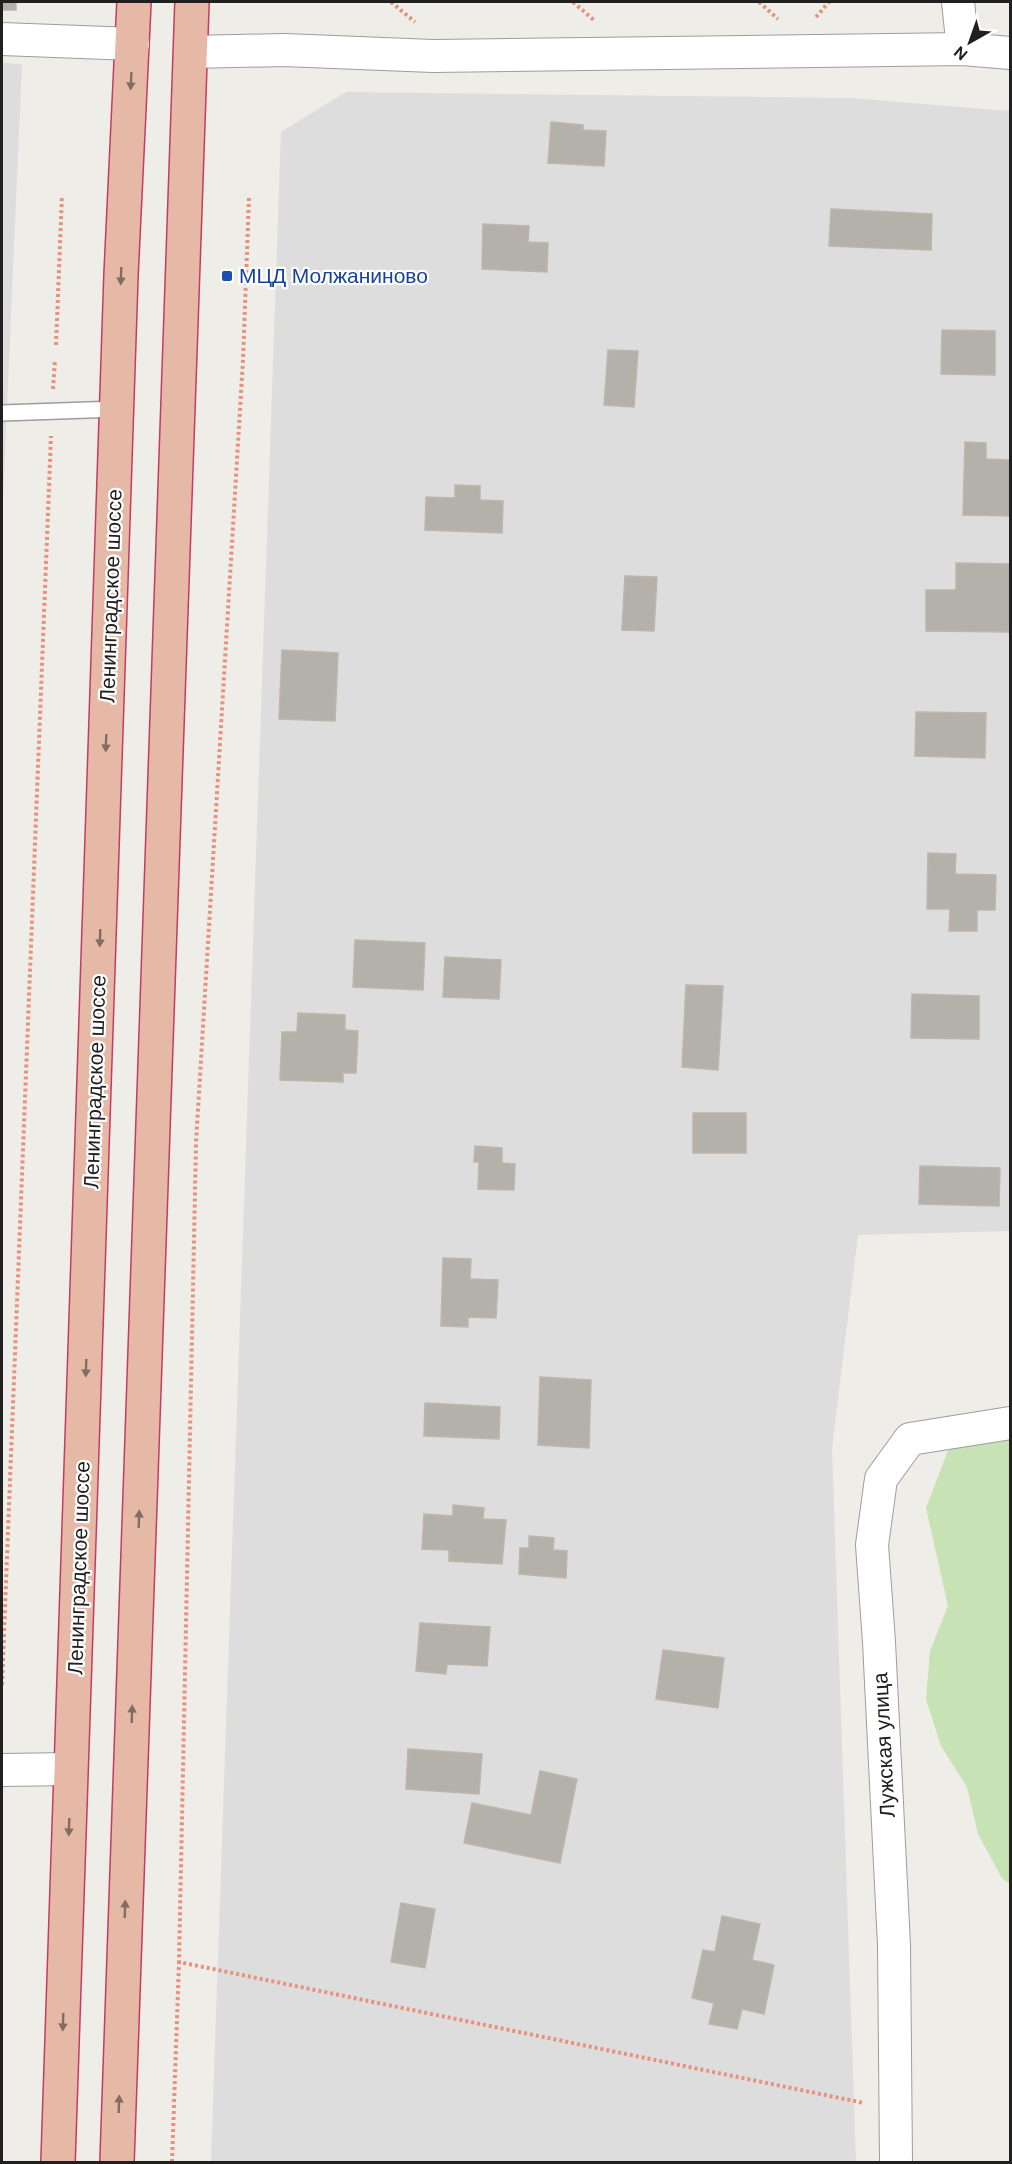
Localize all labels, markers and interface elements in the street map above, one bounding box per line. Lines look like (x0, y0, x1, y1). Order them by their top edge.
north arrow (940, 12, 1000, 72)
text: N (949, 41, 972, 65)
one-way arrow (127, 71, 136, 90)
place label: МЦД Молжаниново (239, 262, 428, 290)
one-way arrow (116, 266, 126, 285)
marker: МЦД Молжаниново (220, 269, 234, 283)
street label: Ленинградское шоссе (93, 489, 129, 703)
one-way arrow (101, 734, 111, 753)
one-way arrow (95, 929, 105, 948)
street label: Ленинградское шоссе (77, 975, 113, 1189)
one-way arrow (81, 1359, 91, 1378)
street label: Ленинградское шоссе (61, 1461, 97, 1675)
one-way arrow (135, 1510, 144, 1529)
street label: Лужская улица (866, 1671, 902, 1818)
one-way arrow (128, 1705, 137, 1724)
one-way arrow (65, 1818, 74, 1837)
one-way arrow (121, 1900, 130, 1919)
one-way arrow (58, 2013, 68, 2032)
one-way arrow (114, 2095, 123, 2114)

